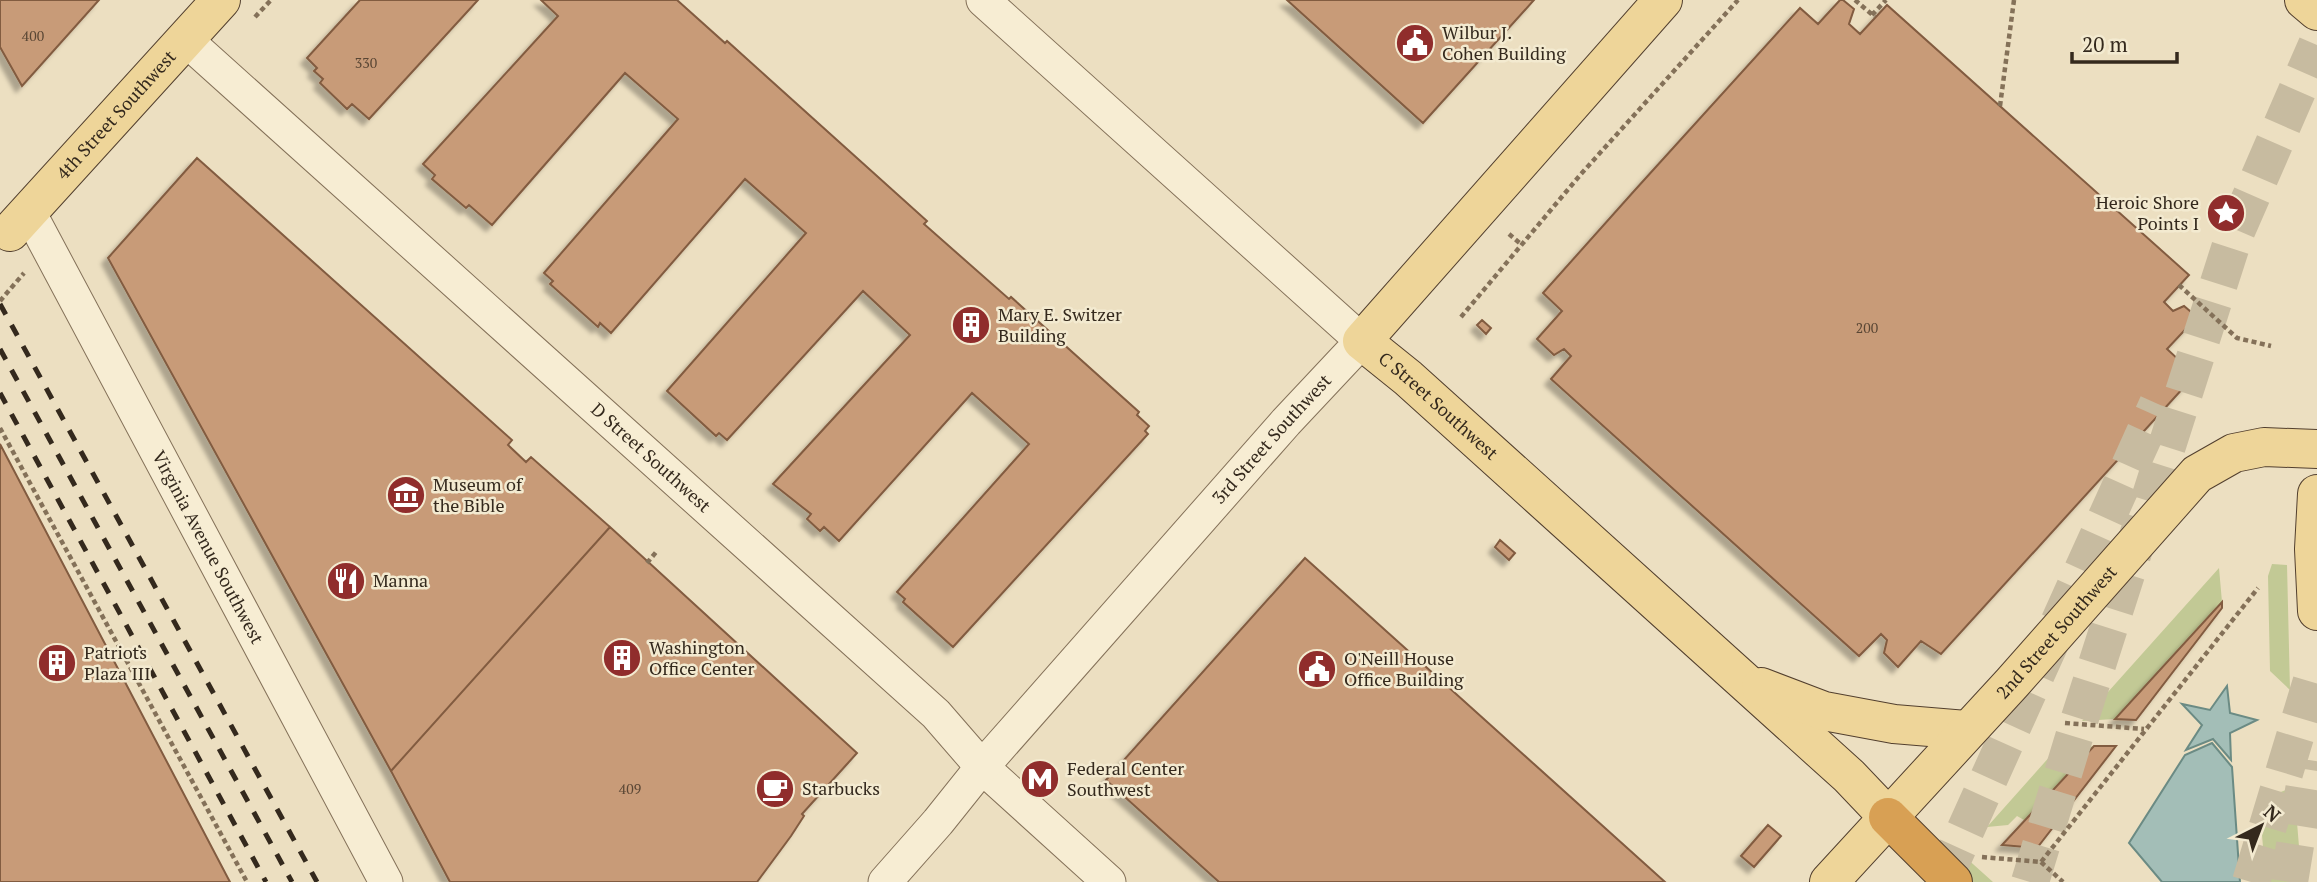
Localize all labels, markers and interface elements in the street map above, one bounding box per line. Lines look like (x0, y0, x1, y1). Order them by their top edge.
place label: Wilbur J. Cohen Building (1442, 20, 1566, 65)
scale bar (2072, 21, 2177, 65)
public building icon: Wilbur J. Cohen Building (1394, 22, 1436, 64)
house number: 400 (22, 26, 44, 45)
text: 20 m (2082, 30, 2128, 58)
street label: 4th Street Southwest (50, 44, 181, 184)
house number: 330 (355, 53, 377, 72)
place label: Heroic Shore Points I (2096, 190, 2199, 235)
place icon: Heroic Shore Points I (2205, 192, 2247, 234)
place label: Mary E. Switzer Building (998, 302, 1122, 347)
building icon: Mary E. Switzer Building (950, 304, 992, 346)
house number: 200 (1856, 318, 1878, 337)
street label: C Street Southwest (1374, 346, 1504, 465)
street label: 3rd Street Southwest (1206, 368, 1336, 509)
street label: D Street Southwest (587, 397, 717, 517)
street label: Virginia Avenue Southwest (147, 446, 270, 648)
place label: Museum of the Bible (433, 472, 524, 517)
museum icon: Museum of the Bible (385, 474, 427, 516)
restaurant icon: Manna (325, 560, 367, 602)
street label: 2nd Street Southwest (1990, 560, 2122, 704)
place label: Manna (373, 568, 428, 592)
place label: Washington Office Center (649, 635, 754, 680)
building icon: Washington Office Center (601, 637, 643, 679)
place label: Patriots Plaza III (84, 640, 151, 685)
building icon: Patriots Plaza III (36, 642, 78, 684)
place label: O'Neill House Office Building (1344, 646, 1464, 691)
public building icon: O'Neill House Office Building (1296, 648, 1338, 690)
place label: Federal Center Southwest (1067, 756, 1184, 801)
metro station icon: Federal Center Southwest (1019, 758, 1061, 800)
cafe icon: Starbucks (754, 768, 796, 810)
place label: Starbucks (802, 776, 880, 800)
house number: 409 (619, 779, 641, 798)
north arrow (2226, 791, 2296, 861)
text: N (2259, 799, 2287, 828)

